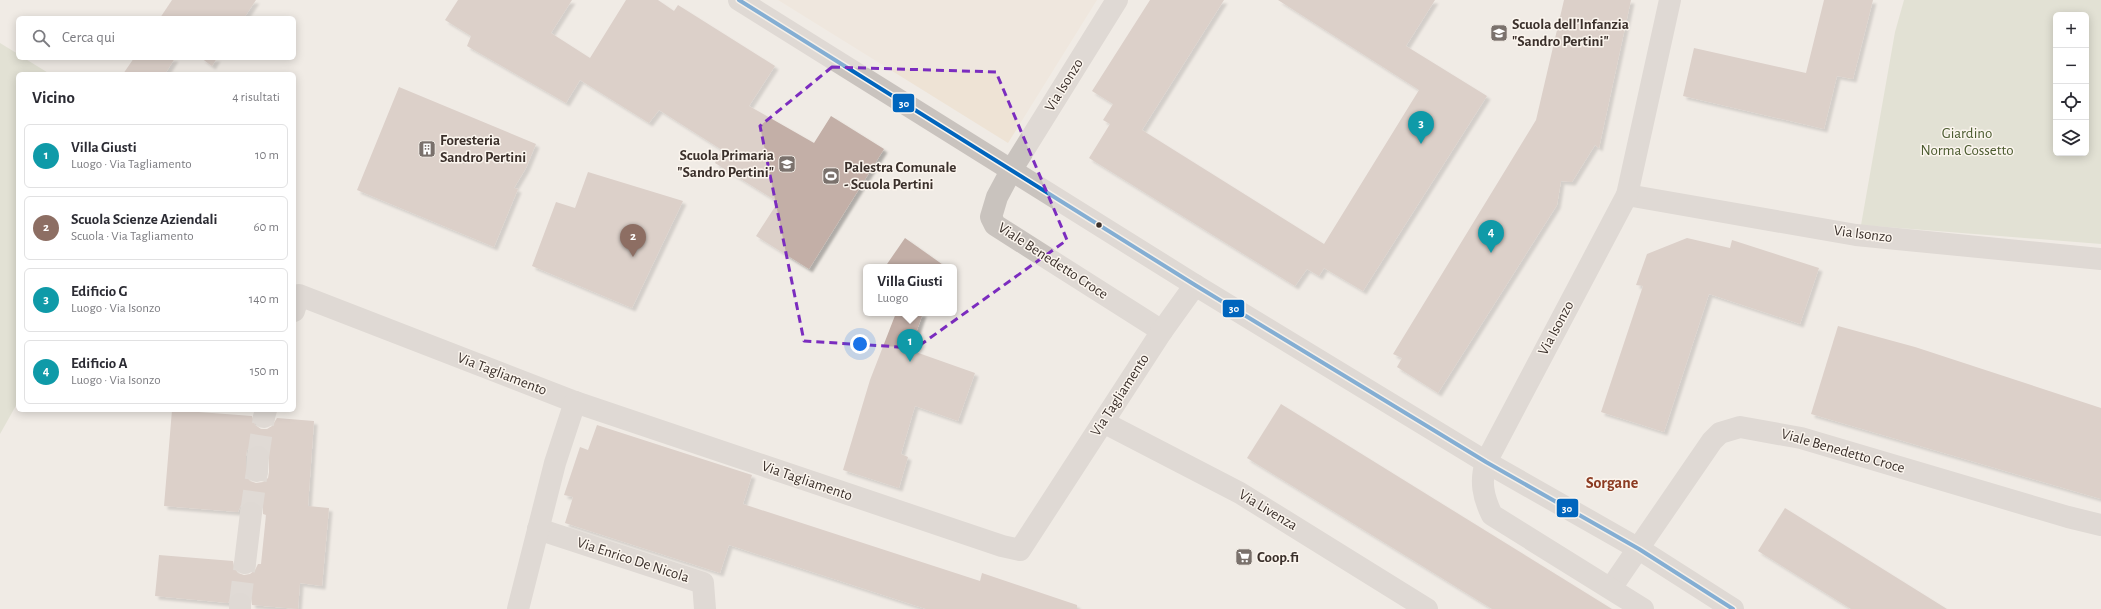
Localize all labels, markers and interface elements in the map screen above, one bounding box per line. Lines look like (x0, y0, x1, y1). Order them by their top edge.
map controls (2053, 12, 2089, 156)
button: + (2053, 12, 2089, 48)
search box (16, 16, 296, 60)
place label: Scuola dell'Infanzia "Sandro Pertini" (1512, 17, 1629, 49)
school or university icon: Scuola dell'Infanzia "Sandro Pertini" (1489, 23, 1509, 43)
icon: search (30, 27, 52, 49)
text: Cerca qui (62, 30, 115, 45)
button: − (2053, 48, 2089, 84)
street label: Via Isonzo (1042, 56, 1086, 114)
button: locate (2053, 84, 2089, 120)
text: Vicino (32, 89, 75, 106)
text: 4 risultati (232, 91, 280, 104)
line badge: 30 (892, 93, 915, 113)
text: 30 (899, 98, 909, 109)
pin: 3 (1408, 111, 1434, 144)
button: layers (2053, 120, 2089, 156)
park label: Giardino Norma Cossetto (1920, 126, 2014, 158)
place label: Foresteria Sandro Pertini (440, 133, 526, 165)
building icon: Foresteria Sandro Pertini (417, 139, 437, 159)
text: Villa Giusti (71, 140, 137, 155)
place label: Scuola Primaria "Sandro Pertini" (677, 148, 774, 180)
text: 1 (44, 149, 48, 162)
text: 10 m (255, 149, 279, 162)
school or university icon: Scuola Primaria "Sandro Pertini" (777, 154, 797, 174)
text: Luogo · Via Tagliamento (71, 158, 192, 171)
place label: Palestra Comunale - Scuola Pertini (844, 160, 956, 192)
sports icon: Palestra Comunale - Scuola Pertini (821, 166, 841, 186)
text: Scuola Scienze Aziendali (71, 212, 217, 227)
street label: Viale Benedetto Croce (995, 220, 1111, 302)
unlabelled marker (1094, 220, 1104, 230)
pin: 4 (1478, 220, 1504, 253)
text: 2 (43, 221, 49, 234)
text: 60 m (253, 221, 279, 234)
street label: Via Isonzo (1833, 223, 1893, 245)
pin: 2 (620, 224, 646, 257)
text: Scuola · Via Tagliamento (71, 230, 194, 243)
popup (863, 264, 957, 316)
text: Villa Giusti (877, 274, 943, 289)
text: Edificio G (71, 284, 128, 299)
text: Luogo (877, 292, 908, 305)
text: 3 (43, 293, 49, 306)
text: 140 m (249, 293, 279, 306)
street label: Via Isonzo (1536, 298, 1576, 358)
line badge: 30 (1222, 299, 1245, 318)
text: Luogo · Via Isonzo (71, 302, 161, 315)
text: 30 (1229, 303, 1239, 314)
pin: 1 (897, 329, 923, 362)
your location (850, 334, 870, 354)
street label: Via Tagliamento (455, 350, 549, 398)
street label: Via Tagliamento (1088, 351, 1152, 439)
text: Edificio A (71, 356, 128, 371)
text: 4 (43, 365, 49, 378)
text: 150 m (250, 365, 279, 378)
text: Luogo · Via Isonzo (71, 374, 161, 387)
street label: Viale Benedetto Croce (1779, 426, 1907, 476)
street label: Via Tagliamento (760, 458, 854, 504)
district label: Sorgane (1586, 475, 1639, 491)
street label: Via Livenza (1236, 487, 1300, 533)
line badge: 30 (1556, 498, 1579, 518)
text: 30 (1562, 503, 1572, 514)
street label: Via Enrico De Nicola (575, 535, 691, 585)
supermarket icon: Coop.fi (1234, 547, 1254, 567)
place label: Coop.fi (1257, 550, 1299, 565)

